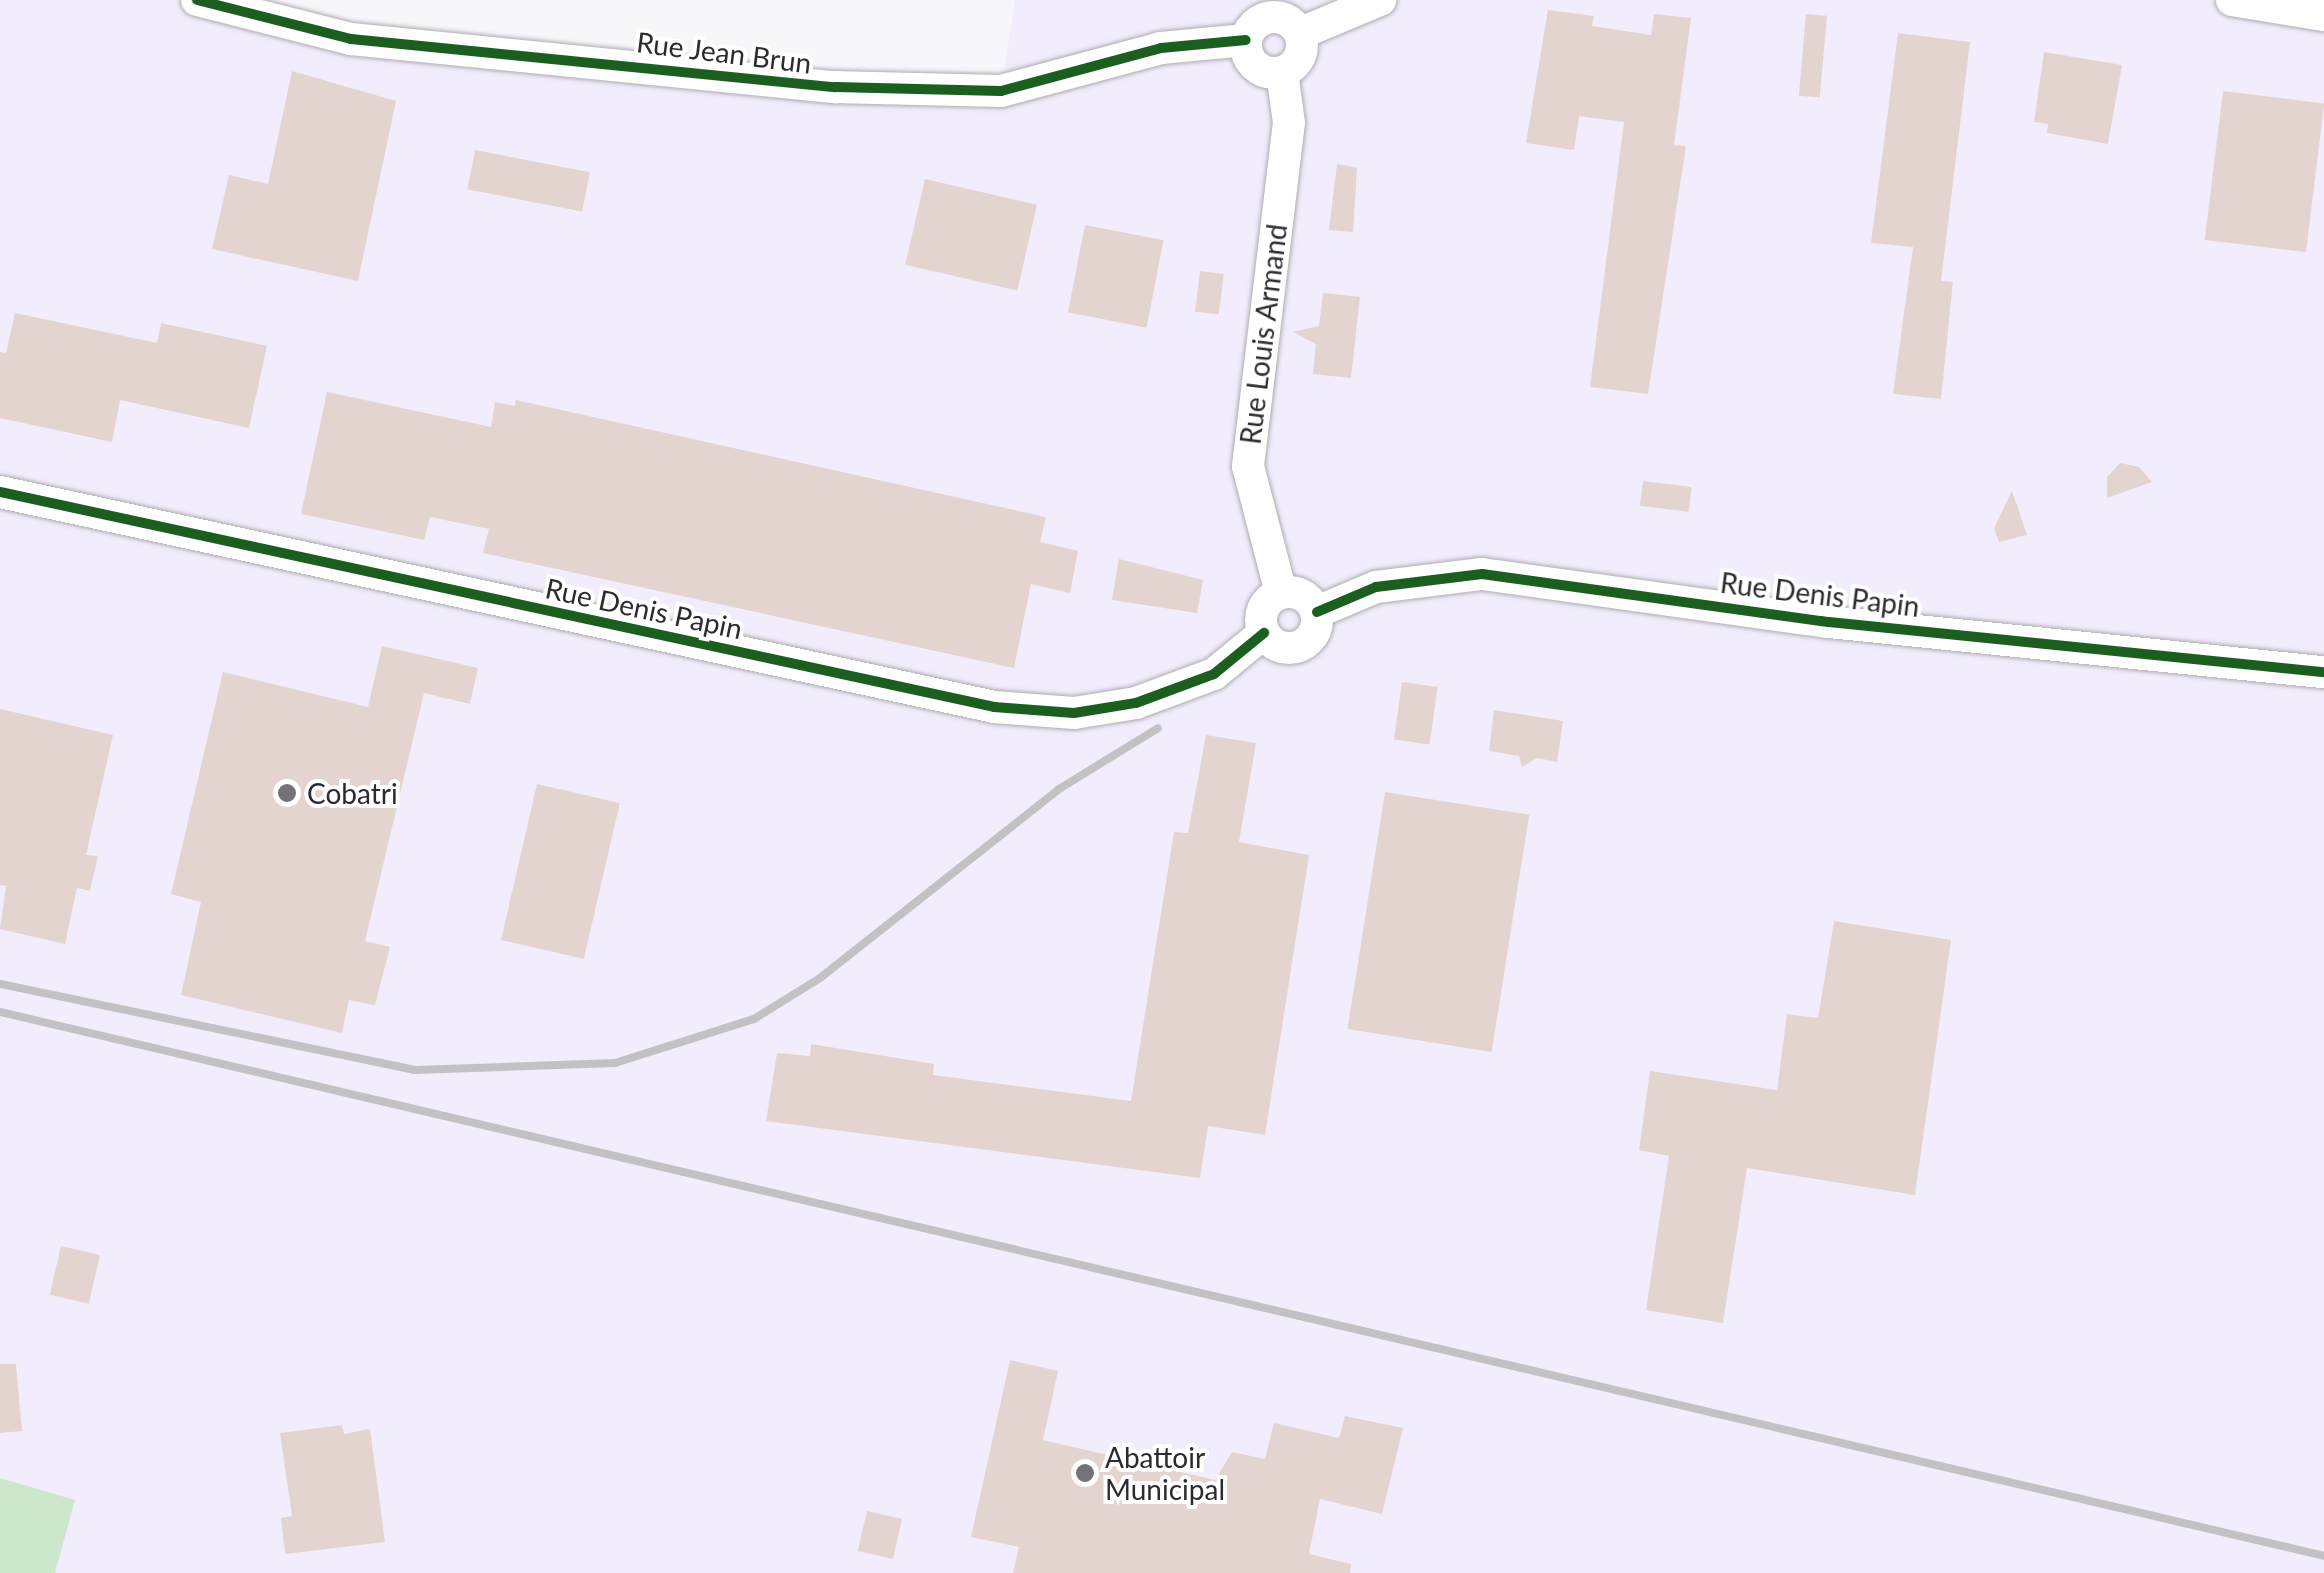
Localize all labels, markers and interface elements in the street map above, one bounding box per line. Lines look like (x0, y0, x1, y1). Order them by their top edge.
street label: Rue Jean Brun (634, 25, 814, 79)
street label: Rue Louis Armand (1233, 221, 1293, 447)
street label: Rue Denis Papin (1719, 565, 1921, 623)
street label: Rue Denis Papin (543, 571, 745, 645)
place label: Cobatri (307, 776, 398, 810)
marker: Cobatri (276, 782, 298, 804)
place label: Abattoir Municipal (1105, 1440, 1225, 1506)
marker: Abattoir Municipal (1074, 1462, 1096, 1484)

